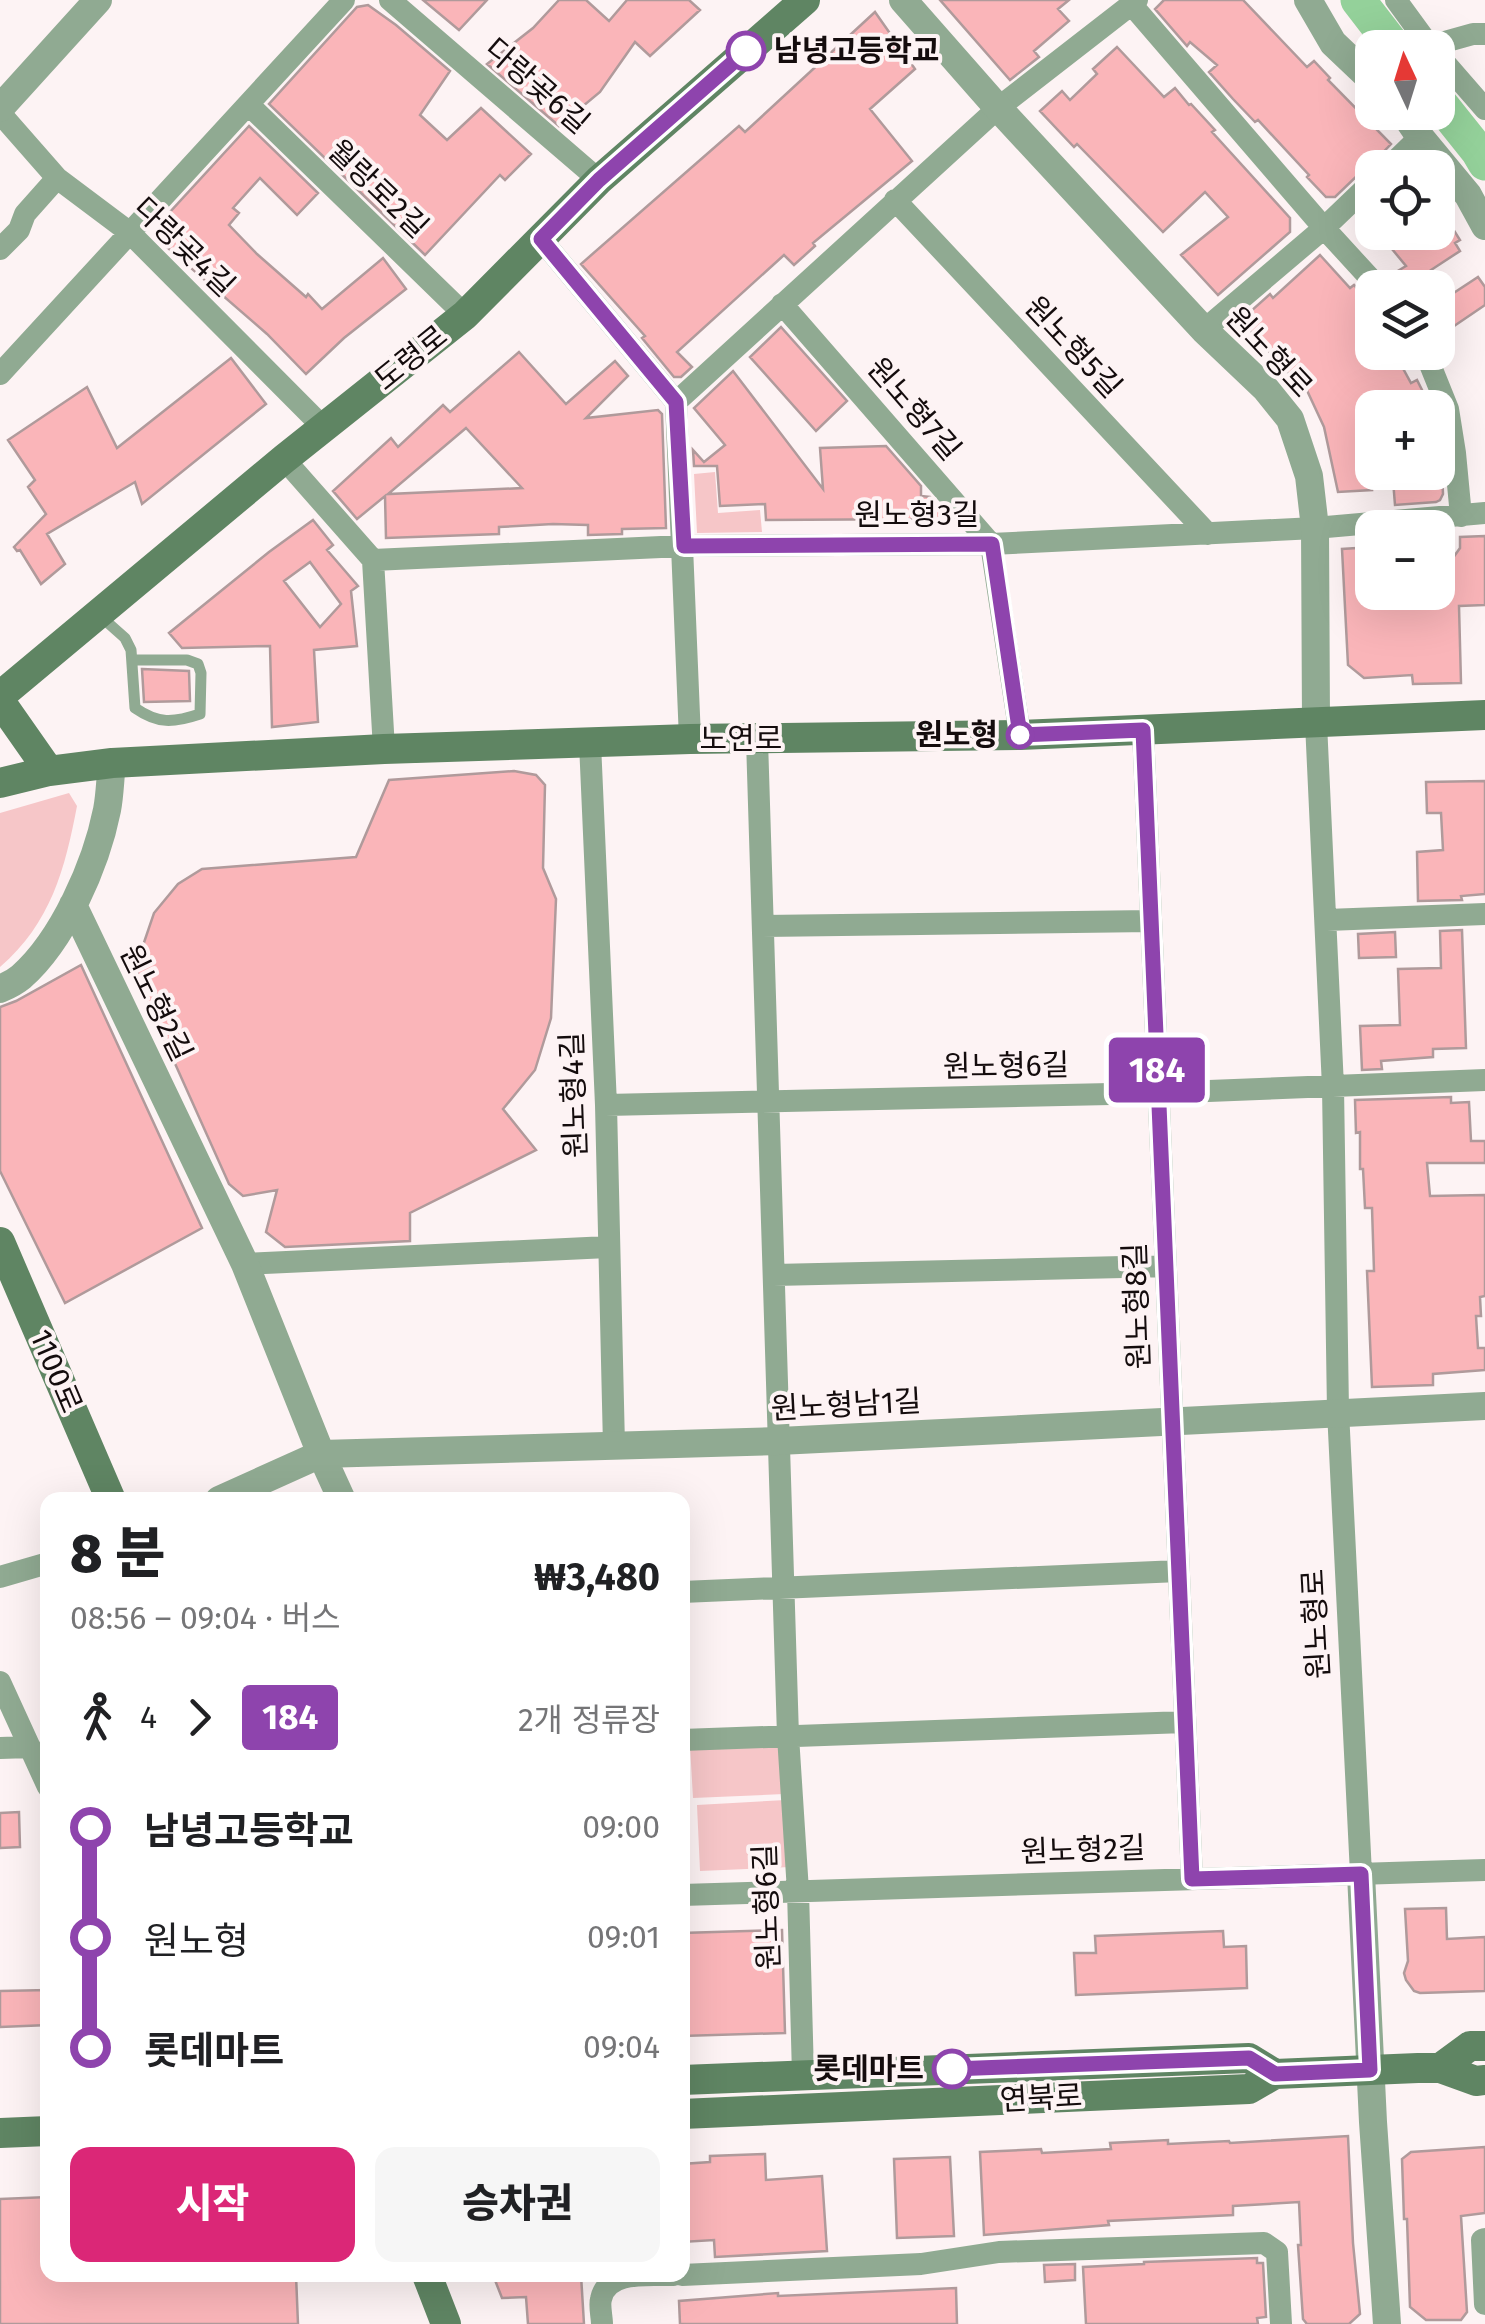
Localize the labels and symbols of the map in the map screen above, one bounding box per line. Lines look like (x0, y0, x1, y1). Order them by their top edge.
north arrow (1355, 30, 1455, 130)
street label: 다랑곶6길 (477, 31, 597, 141)
marker: 남녕고등학교 (727, 32, 765, 70)
place label: 남녕고등학교 (774, 33, 940, 69)
street label: 월랑로2길 (320, 133, 436, 245)
street label: 다랑곶4길 (126, 190, 242, 304)
street label: 원노형5길 (1017, 289, 1129, 405)
street label: 원노형로 (1218, 299, 1320, 405)
street label: 도령로 (367, 318, 455, 398)
street label: 원노형7길 (860, 350, 968, 468)
street label: 원노형3길 (854, 497, 980, 533)
place label: 원노형 (915, 717, 998, 753)
street label: 노연로 (700, 721, 782, 757)
marker: 원노형 (1007, 722, 1033, 748)
street label: 원노형2길 (112, 939, 200, 1067)
street label: 원노형4길 (554, 1031, 594, 1159)
line badge: 184 (1100, 1038, 1214, 1102)
street label: 원노형6길 (943, 1047, 1069, 1085)
street label: 원노형8길 (1117, 1242, 1157, 1370)
street label: 1100로 (23, 1324, 89, 1418)
street label: 원노형남1길 (770, 1383, 922, 1427)
street label: 원노형로 (1295, 1568, 1337, 1680)
street label: 원노형2길 (1020, 1830, 1146, 1870)
street label: 원노형6길 (747, 1843, 787, 1971)
marker: 롯데마트 (933, 2050, 971, 2088)
place label: 롯데마트 (814, 2051, 924, 2087)
street label: 연북로 (999, 2078, 1083, 2118)

